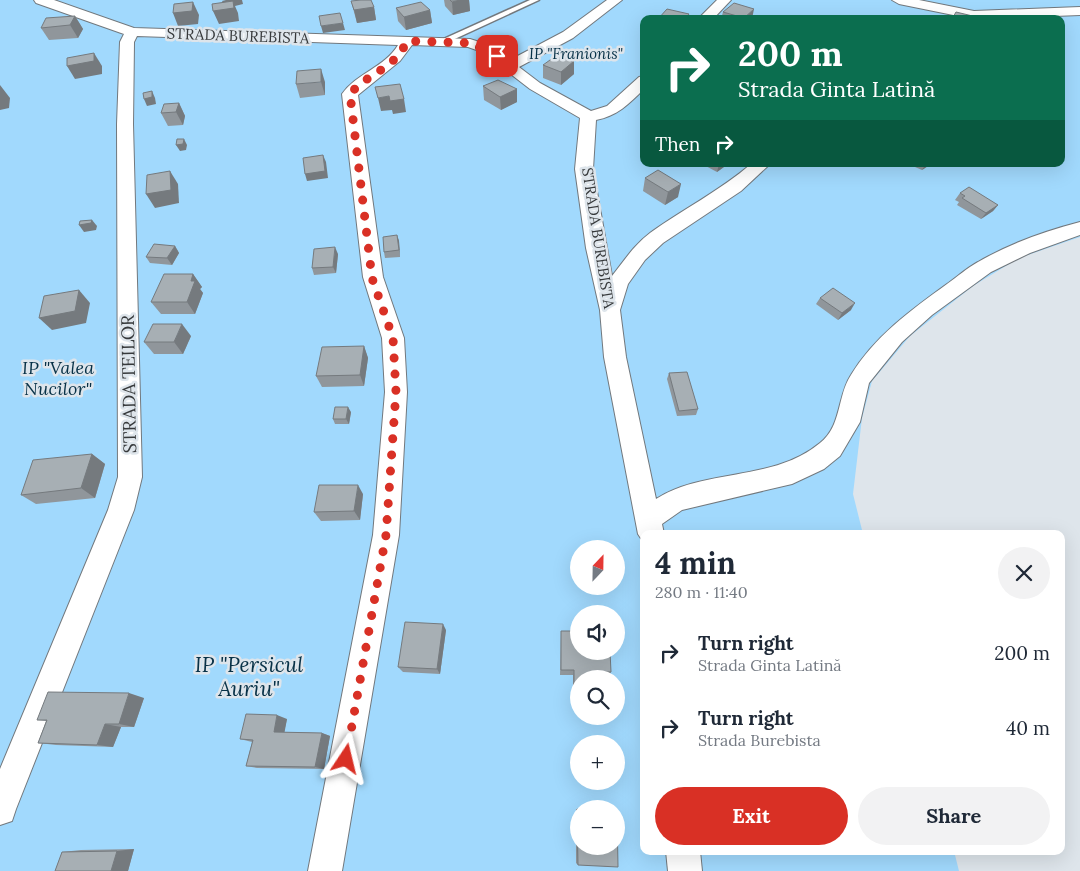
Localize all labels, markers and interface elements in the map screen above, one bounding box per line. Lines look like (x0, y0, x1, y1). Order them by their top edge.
street label: STRADA BUREBISTA (166, 24, 310, 48)
text: 200 m (738, 31, 843, 76)
pin (476, 35, 518, 77)
icon: right (655, 35, 720, 100)
icon: arrive (483, 42, 511, 70)
park label: IP "Franionis" (529, 44, 623, 63)
text: Strada Ginta Latină (738, 75, 935, 103)
icon: right (710, 130, 738, 158)
text: Then (655, 132, 700, 156)
street label: STRADA BUREBISTA (578, 166, 619, 310)
street label: STRADA TEILOR (116, 314, 141, 453)
park label: IP "Valea Nucilor" (22, 356, 94, 400)
north arrow (570, 540, 625, 595)
map controls (570, 540, 625, 855)
text: 4 min (655, 544, 736, 582)
button: close (998, 547, 1050, 599)
text: 280 m · 11:40 (655, 582, 748, 602)
button: sound (570, 605, 625, 660)
text: Turn right (698, 631, 794, 655)
icon: right (655, 639, 683, 667)
text: 200 m (994, 641, 1050, 665)
park label: IP "Persicul Auriu" (195, 651, 303, 702)
text: Strada Ginta Latină (698, 655, 842, 675)
button: search (570, 670, 625, 725)
text: Turn right (698, 706, 794, 730)
icon: right (655, 714, 683, 742)
text: 40 m (1006, 716, 1050, 740)
text: Strada Burebista (698, 730, 821, 750)
position arrow (319, 732, 371, 784)
button: + (570, 735, 625, 790)
button: Exit (655, 787, 848, 845)
button: Share (858, 787, 1050, 845)
button: − (570, 800, 625, 855)

